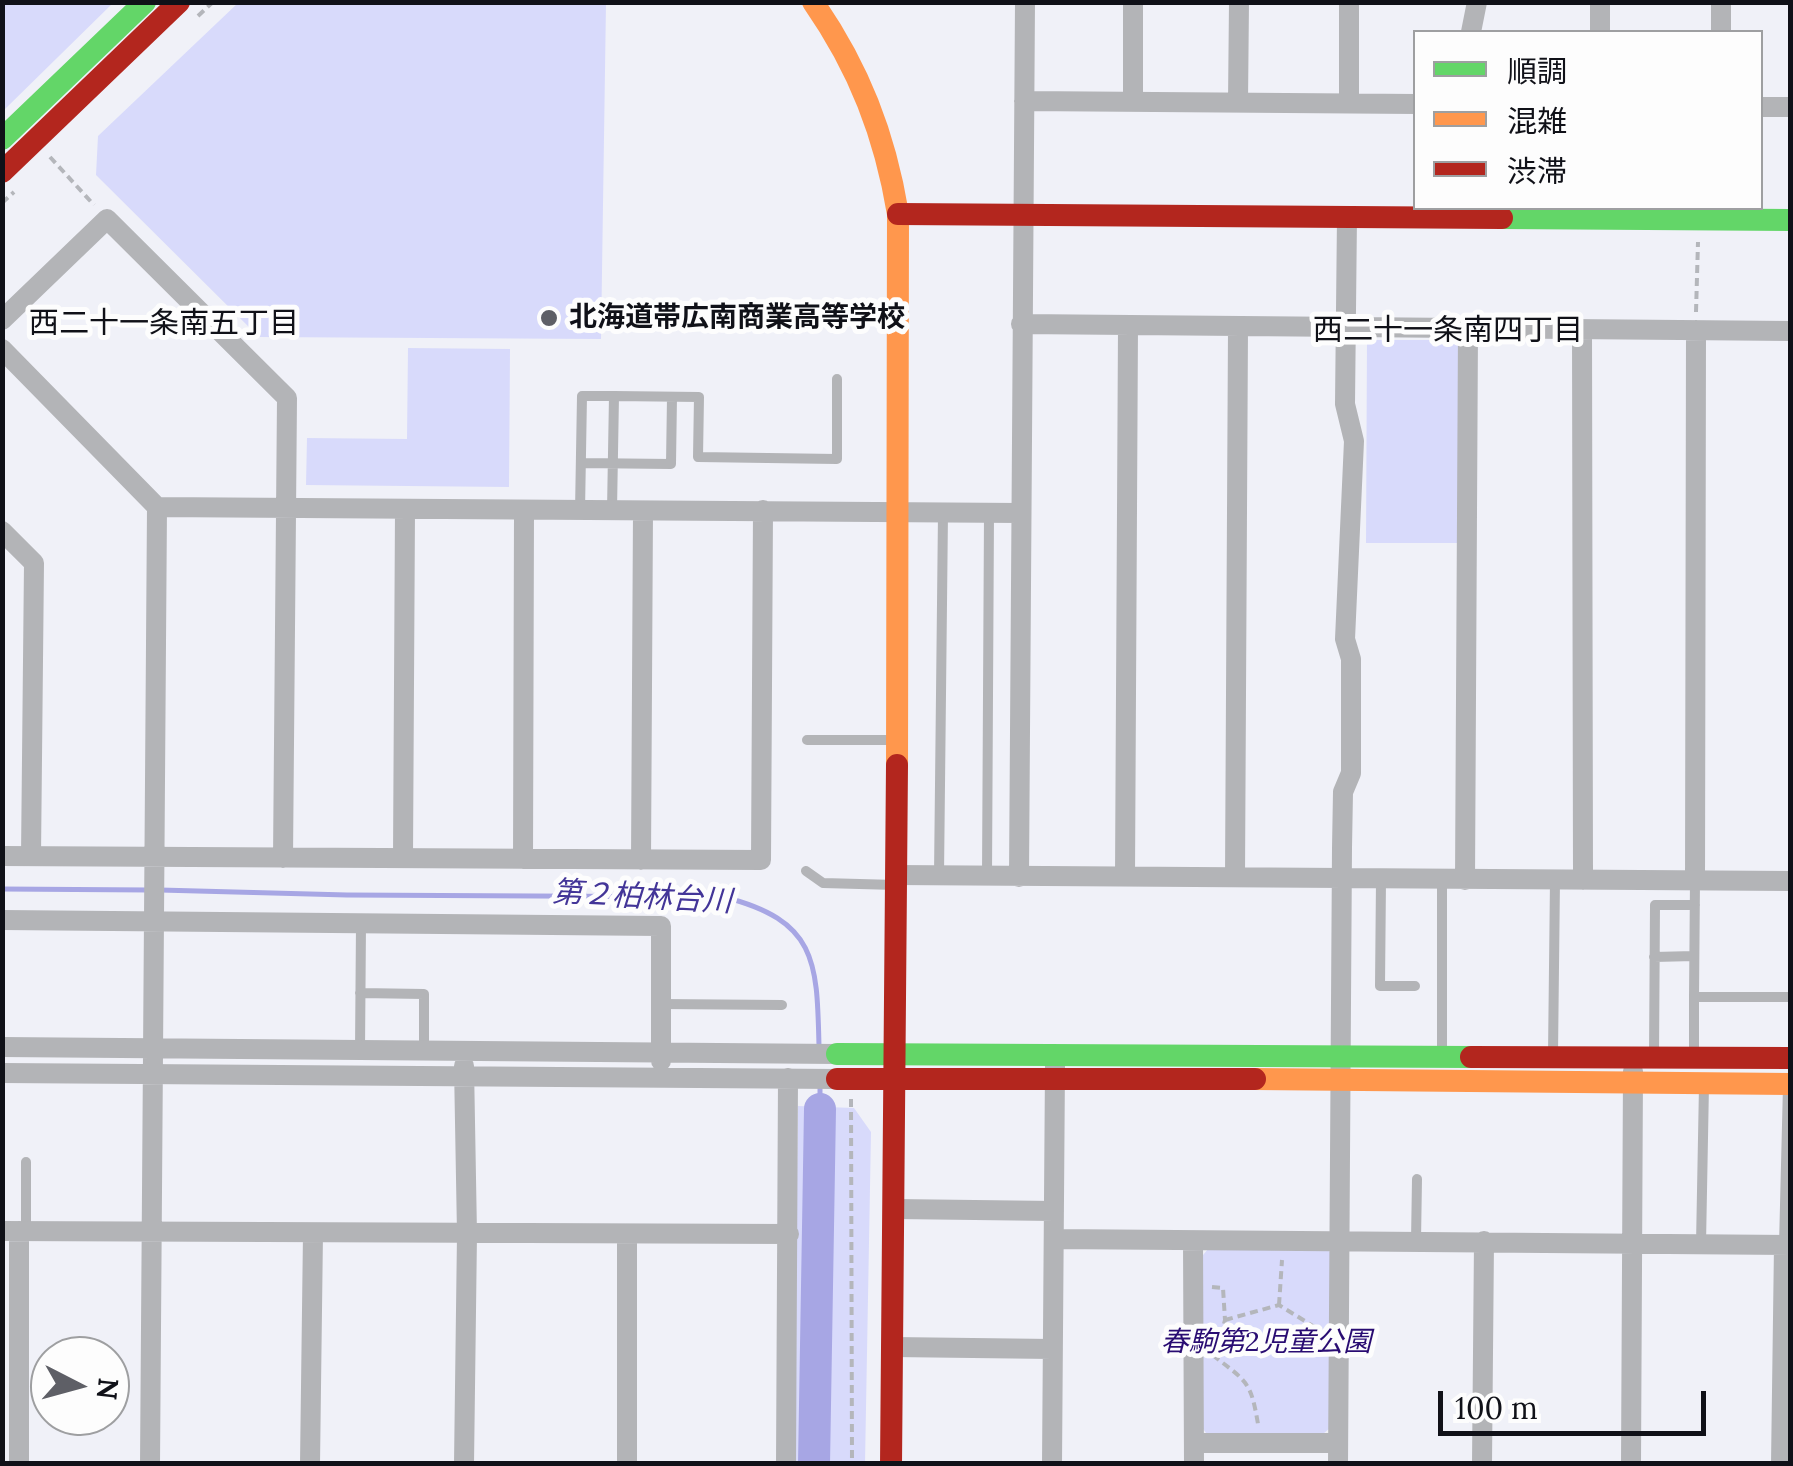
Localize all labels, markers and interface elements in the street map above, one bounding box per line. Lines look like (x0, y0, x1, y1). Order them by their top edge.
legend (1413, 30, 1763, 210)
text: 順調 (1507, 52, 1567, 90)
text: 混雑 (1507, 102, 1567, 140)
text: 渋滞 (1507, 152, 1567, 190)
place label: 北海道帯広南商業高等学校 (569, 301, 905, 335)
district label: 西二十一条南五丁目 (29, 306, 299, 342)
marker: 北海道帯広南商業高等学校 (538, 307, 560, 329)
district label: 西二十一条南四丁目 (1313, 313, 1583, 349)
water label: 第２柏林台川 (551, 875, 733, 921)
park label: 春駒第2児童公園 (1161, 1326, 1371, 1360)
north arrow (30, 1336, 130, 1436)
scale bar (1443, 1371, 1710, 1433)
text: N (89, 1376, 127, 1402)
text: 100 m (1455, 1389, 1538, 1427)

